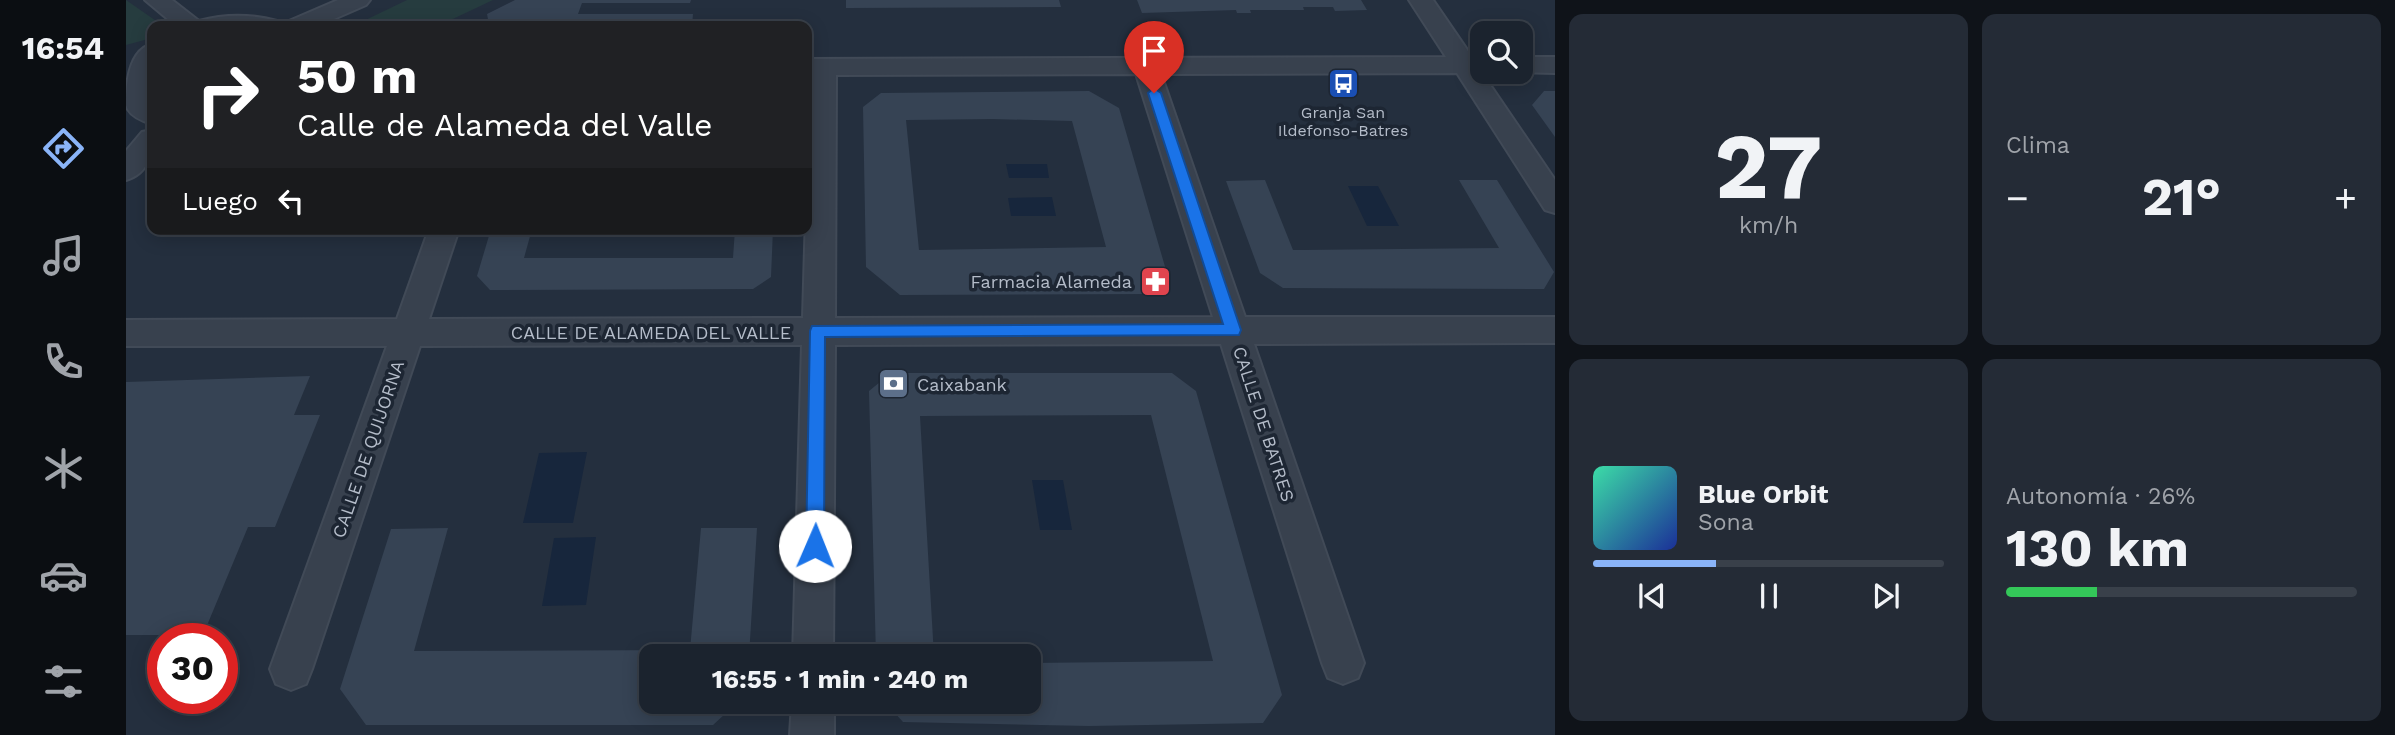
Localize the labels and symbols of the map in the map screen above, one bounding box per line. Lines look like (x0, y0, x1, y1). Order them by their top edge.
pin (1124, 21, 1184, 93)
bus stop icon: Granja San Ildefonso-Batres (1326, 66, 1360, 100)
place label: Granja San Ildefonso-Batres (1278, 103, 1408, 140)
pharmacy icon: Farmacia Alameda (1138, 264, 1172, 298)
place label: Farmacia Alameda (970, 271, 1132, 292)
street label: CALLE DE ALAMEDA DEL VALLE (511, 322, 791, 343)
street label: CALLE DE BATRES (1229, 344, 1299, 504)
street label: CALLE DE QUIJORNA (328, 357, 408, 540)
bank icon: Caixabank (877, 367, 911, 401)
place label: Caixabank (917, 374, 1007, 395)
position arrow (778, 509, 852, 583)
speed limit sign: 30 (147, 623, 238, 714)

